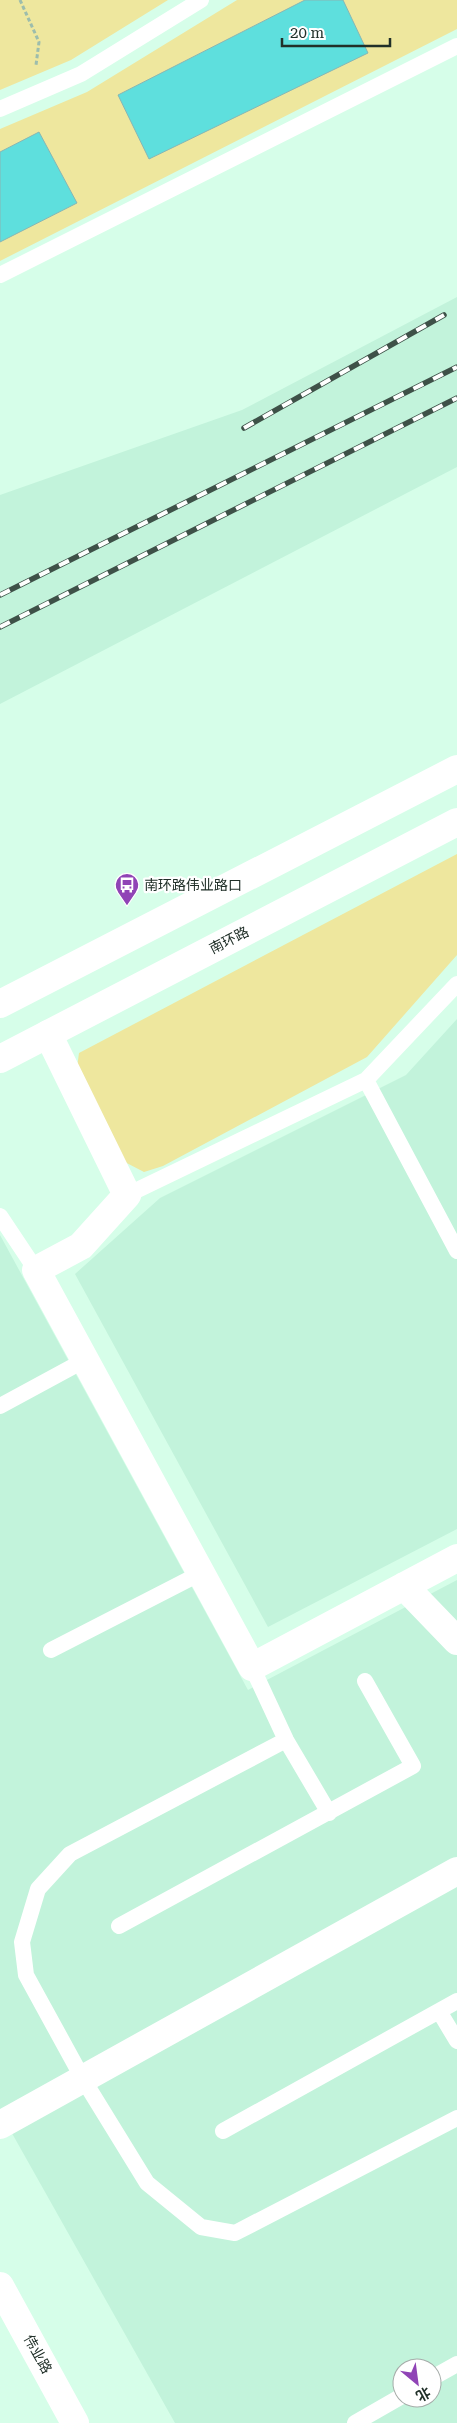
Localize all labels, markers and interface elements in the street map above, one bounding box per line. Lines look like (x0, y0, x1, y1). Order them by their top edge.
scale bar (282, 15, 390, 47)
text: 20 m (290, 24, 325, 42)
bus stop icon: 南环路伟业路口 (114, 872, 140, 906)
place label: 南环路伟业路口 (144, 877, 242, 893)
street label: 南环路 (207, 923, 251, 957)
street label: 伟业路 (21, 2332, 55, 2376)
north arrow (392, 2358, 442, 2408)
text: 北 (413, 2384, 433, 2405)

